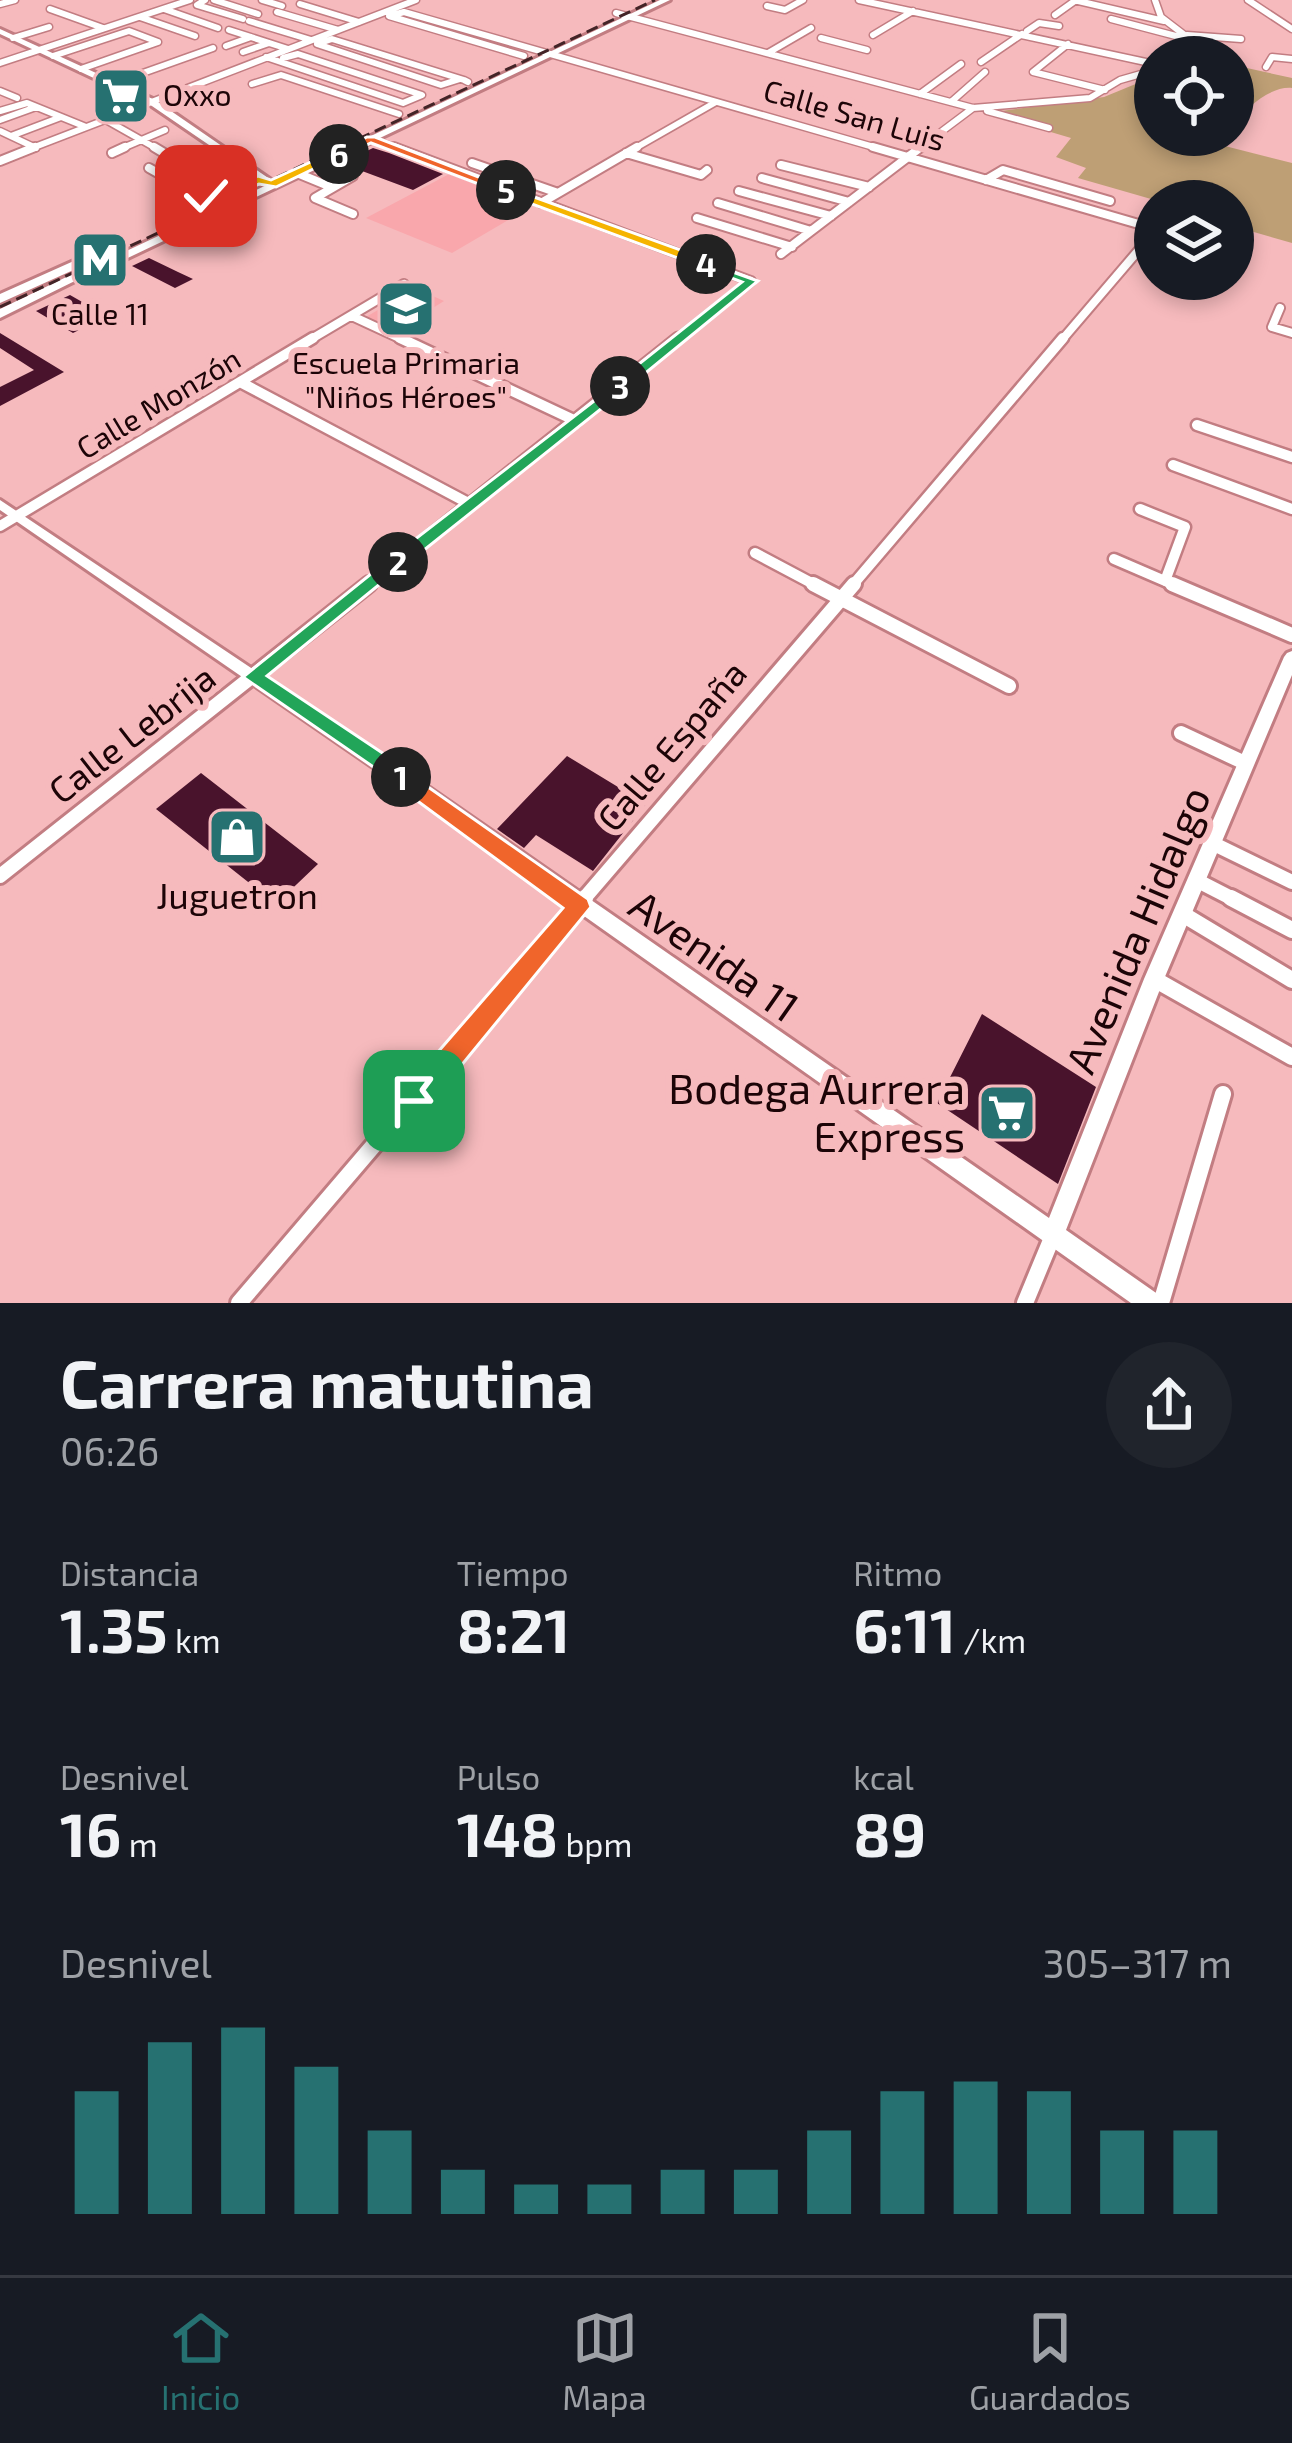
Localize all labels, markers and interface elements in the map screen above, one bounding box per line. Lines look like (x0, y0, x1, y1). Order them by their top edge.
map controls (1134, 36, 1254, 300)
button: locate (1134, 36, 1254, 156)
supermarket icon: Oxxo (90, 65, 152, 127)
street label: Calle San Luis (760, 71, 949, 157)
place label: Oxxo (163, 76, 231, 112)
pin: 6 (309, 124, 369, 184)
text: 6 (329, 134, 349, 174)
pin (155, 145, 257, 247)
pin: 5 (476, 160, 536, 220)
icon: check (173, 163, 239, 229)
text: 5 (497, 170, 515, 210)
button: layers (1134, 180, 1254, 300)
metro station icon: Calle 11 (69, 229, 131, 291)
pin: 4 (676, 234, 736, 294)
text: 4 (695, 244, 717, 284)
school or university icon: Escuela Primaria "Niños Héroes" (375, 278, 437, 340)
place label: Calle 11 (51, 295, 149, 331)
street label: Calle Monzón (70, 339, 246, 465)
place label: Escuela Primaria "Niños Héroes" (292, 344, 520, 414)
pin: 3 (590, 356, 650, 416)
text: 3 (611, 366, 629, 406)
pin: 2 (368, 532, 428, 592)
text: 2 (388, 542, 408, 582)
street label: Calle España (587, 651, 754, 839)
street label: Calle Lebrija (39, 654, 223, 811)
pin: 1 (371, 747, 431, 807)
text: 1 (394, 757, 408, 797)
street label: Avenida Hidalgo (1053, 778, 1219, 1080)
shop icon: Juguetron (206, 806, 268, 868)
place label: Juguetron (156, 873, 318, 916)
street label: Avenida 11 (621, 878, 809, 1031)
pin (363, 1050, 465, 1152)
place label: Bodega Aurrera Express (668, 1062, 965, 1160)
icon: arrive (381, 1068, 447, 1134)
supermarket icon: Bodega Aurrera Express (976, 1082, 1038, 1144)
text: Carrera matutina (60, 1342, 594, 1421)
button: share (1106, 1342, 1232, 1468)
text: 06:26 (60, 1427, 159, 1474)
text: Distancia (60, 1553, 199, 1593)
text: Tiempo (457, 1553, 569, 1593)
text: Ritmo (853, 1553, 942, 1593)
text: 1.35 (60, 1593, 168, 1665)
text: 8:21 (457, 1593, 570, 1665)
text: 6:11 (853, 1593, 956, 1665)
text: km (168, 1620, 221, 1660)
text: /km (956, 1620, 1026, 1660)
text: Desnivel (60, 1757, 189, 1797)
text: Pulso (457, 1757, 540, 1797)
text: kcal (853, 1757, 914, 1797)
text: 16 (60, 1797, 121, 1869)
text: 148 (457, 1797, 558, 1869)
text: 89 (853, 1797, 926, 1869)
text: m (121, 1824, 158, 1864)
text: bpm (558, 1824, 632, 1864)
text: Desnivel (60, 1939, 212, 1986)
text: 305–317 m (1043, 1939, 1232, 1986)
tab: Inicio (161, 2305, 240, 2417)
tab: Mapa (562, 2305, 647, 2417)
tab: Guardados (969, 2305, 1131, 2417)

